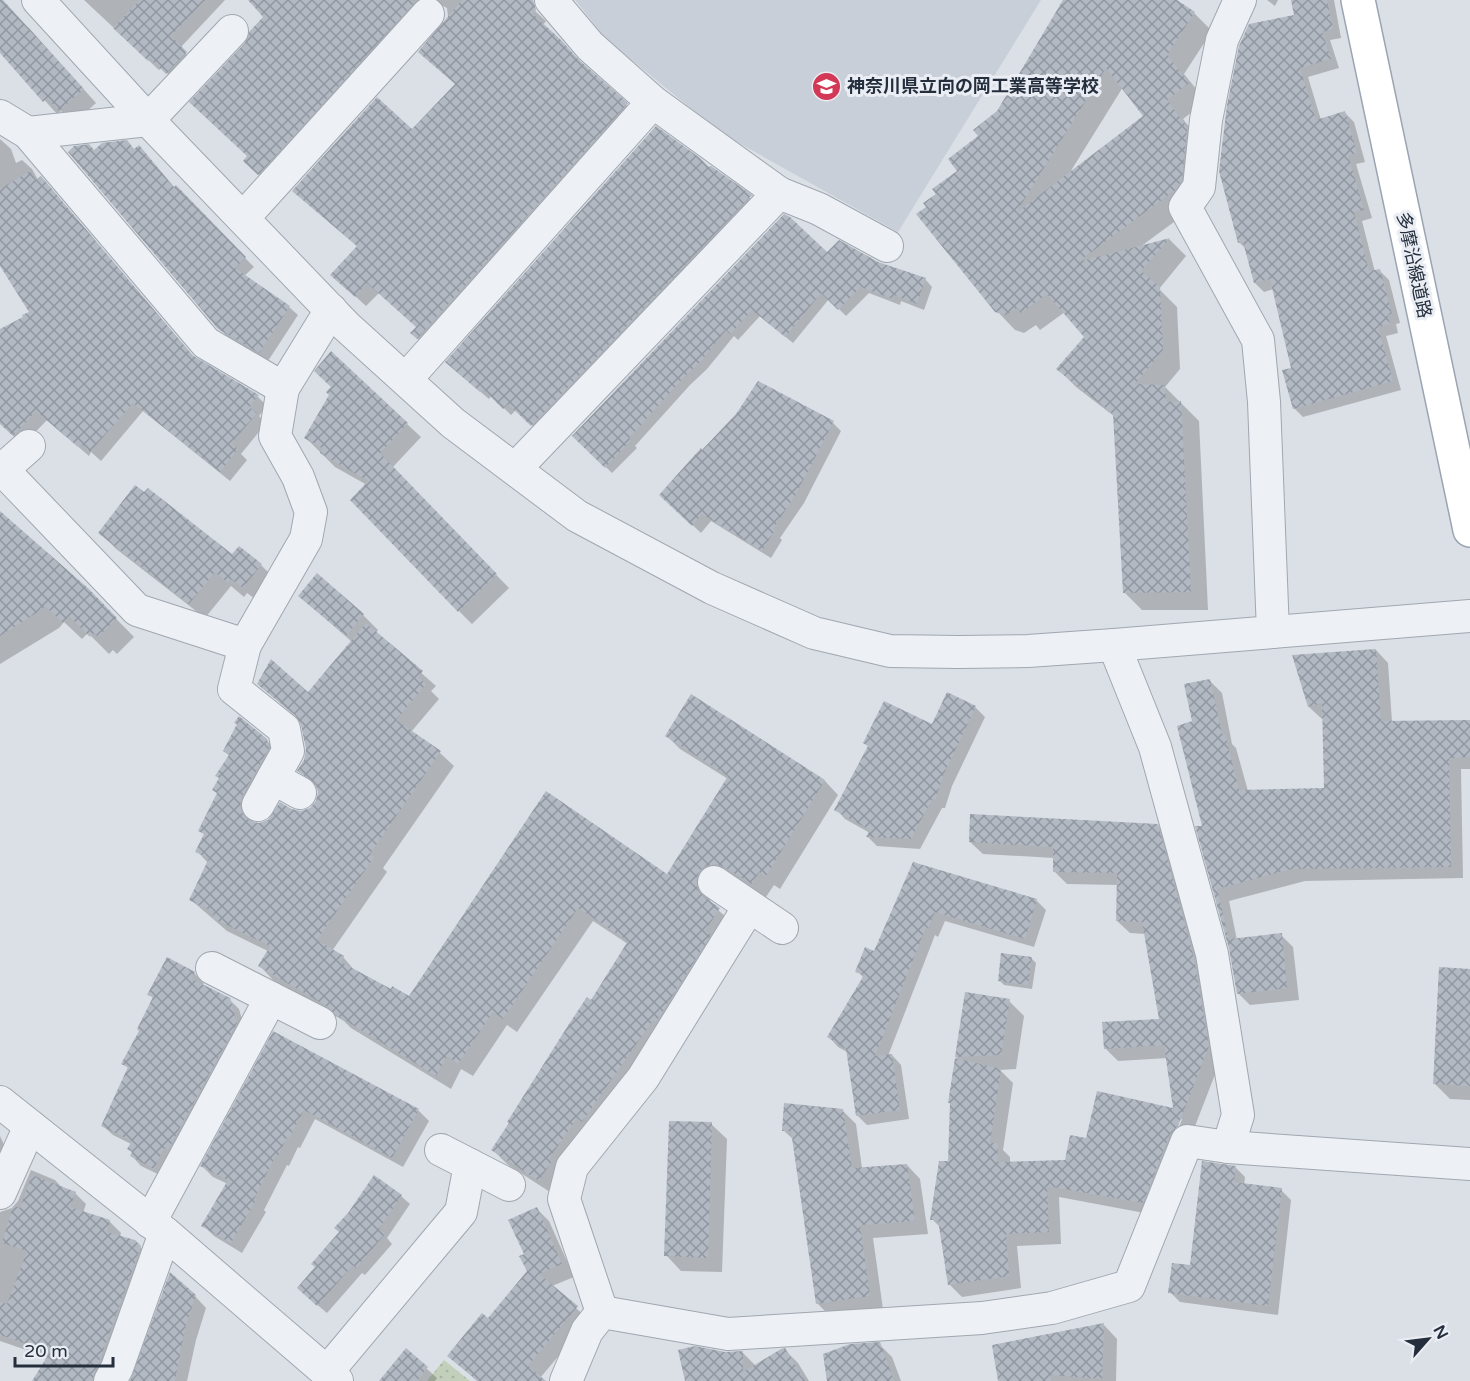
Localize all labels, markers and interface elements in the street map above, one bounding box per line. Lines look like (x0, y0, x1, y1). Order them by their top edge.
school or university icon: 神奈川県立向の岡工業高等学校 (810, 70, 842, 102)
place label: 神奈川県立向の岡工業高等学校 (847, 75, 1099, 97)
street label: 多摩沿線道路 (1392, 210, 1436, 320)
north arrow (1398, 1309, 1458, 1369)
text: N (1429, 1322, 1452, 1343)
scale bar (15, 1330, 112, 1368)
text: 20 m (24, 1340, 68, 1362)

